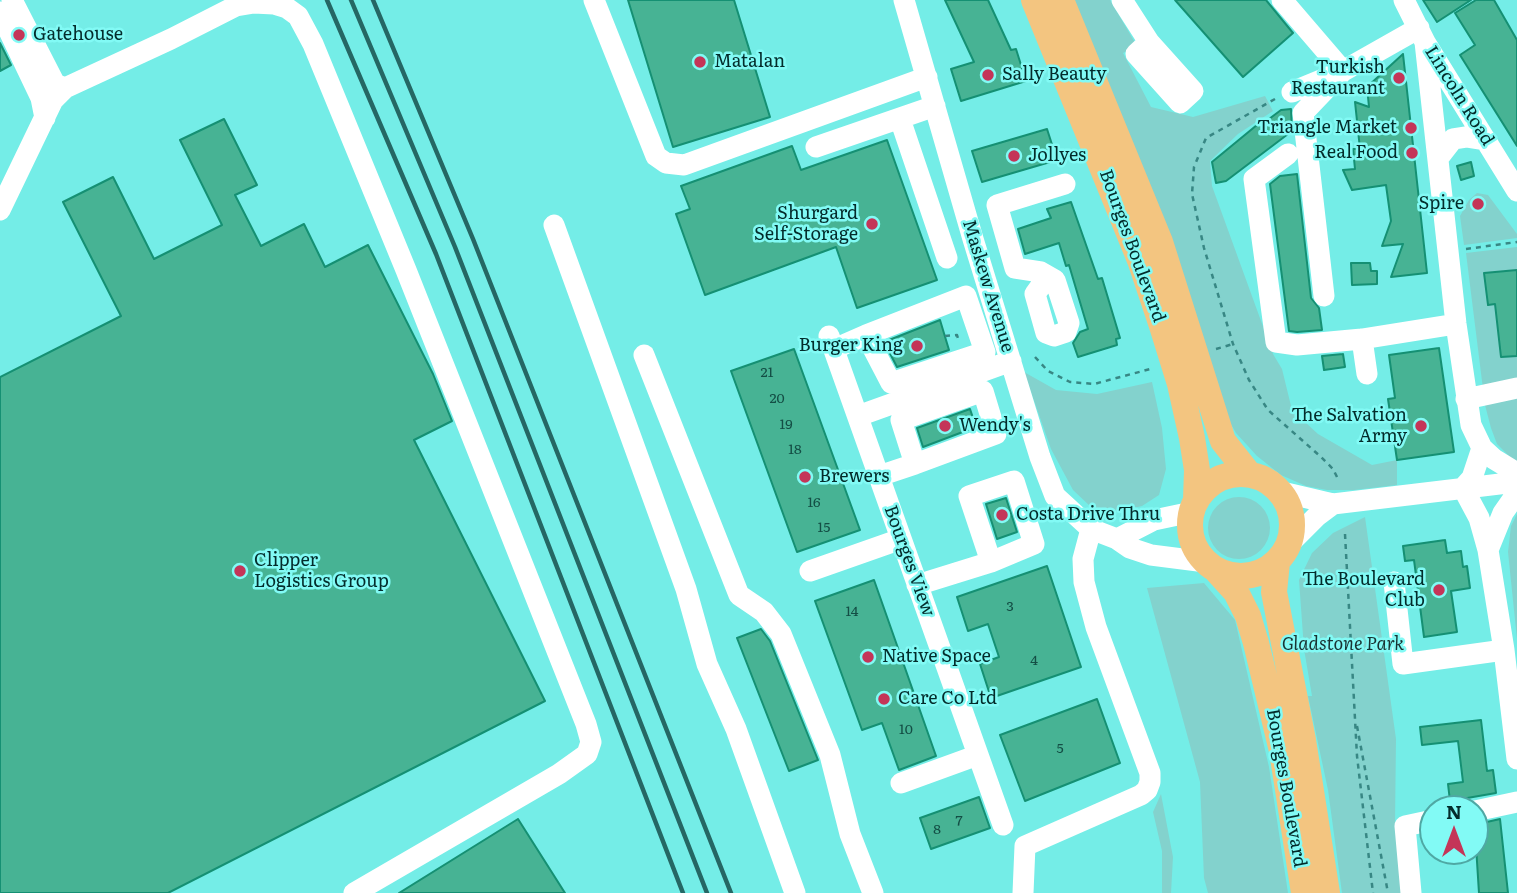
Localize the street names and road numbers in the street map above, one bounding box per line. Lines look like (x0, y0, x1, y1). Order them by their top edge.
street label: Lincoln Road (1420, 42, 1498, 150)
street label: Bourges Boulevard (1094, 167, 1170, 325)
street label: Maskew Avenue (958, 217, 1018, 355)
street label: Bourges View (879, 503, 939, 619)
street label: Bourges Boulevard (1261, 707, 1311, 869)

